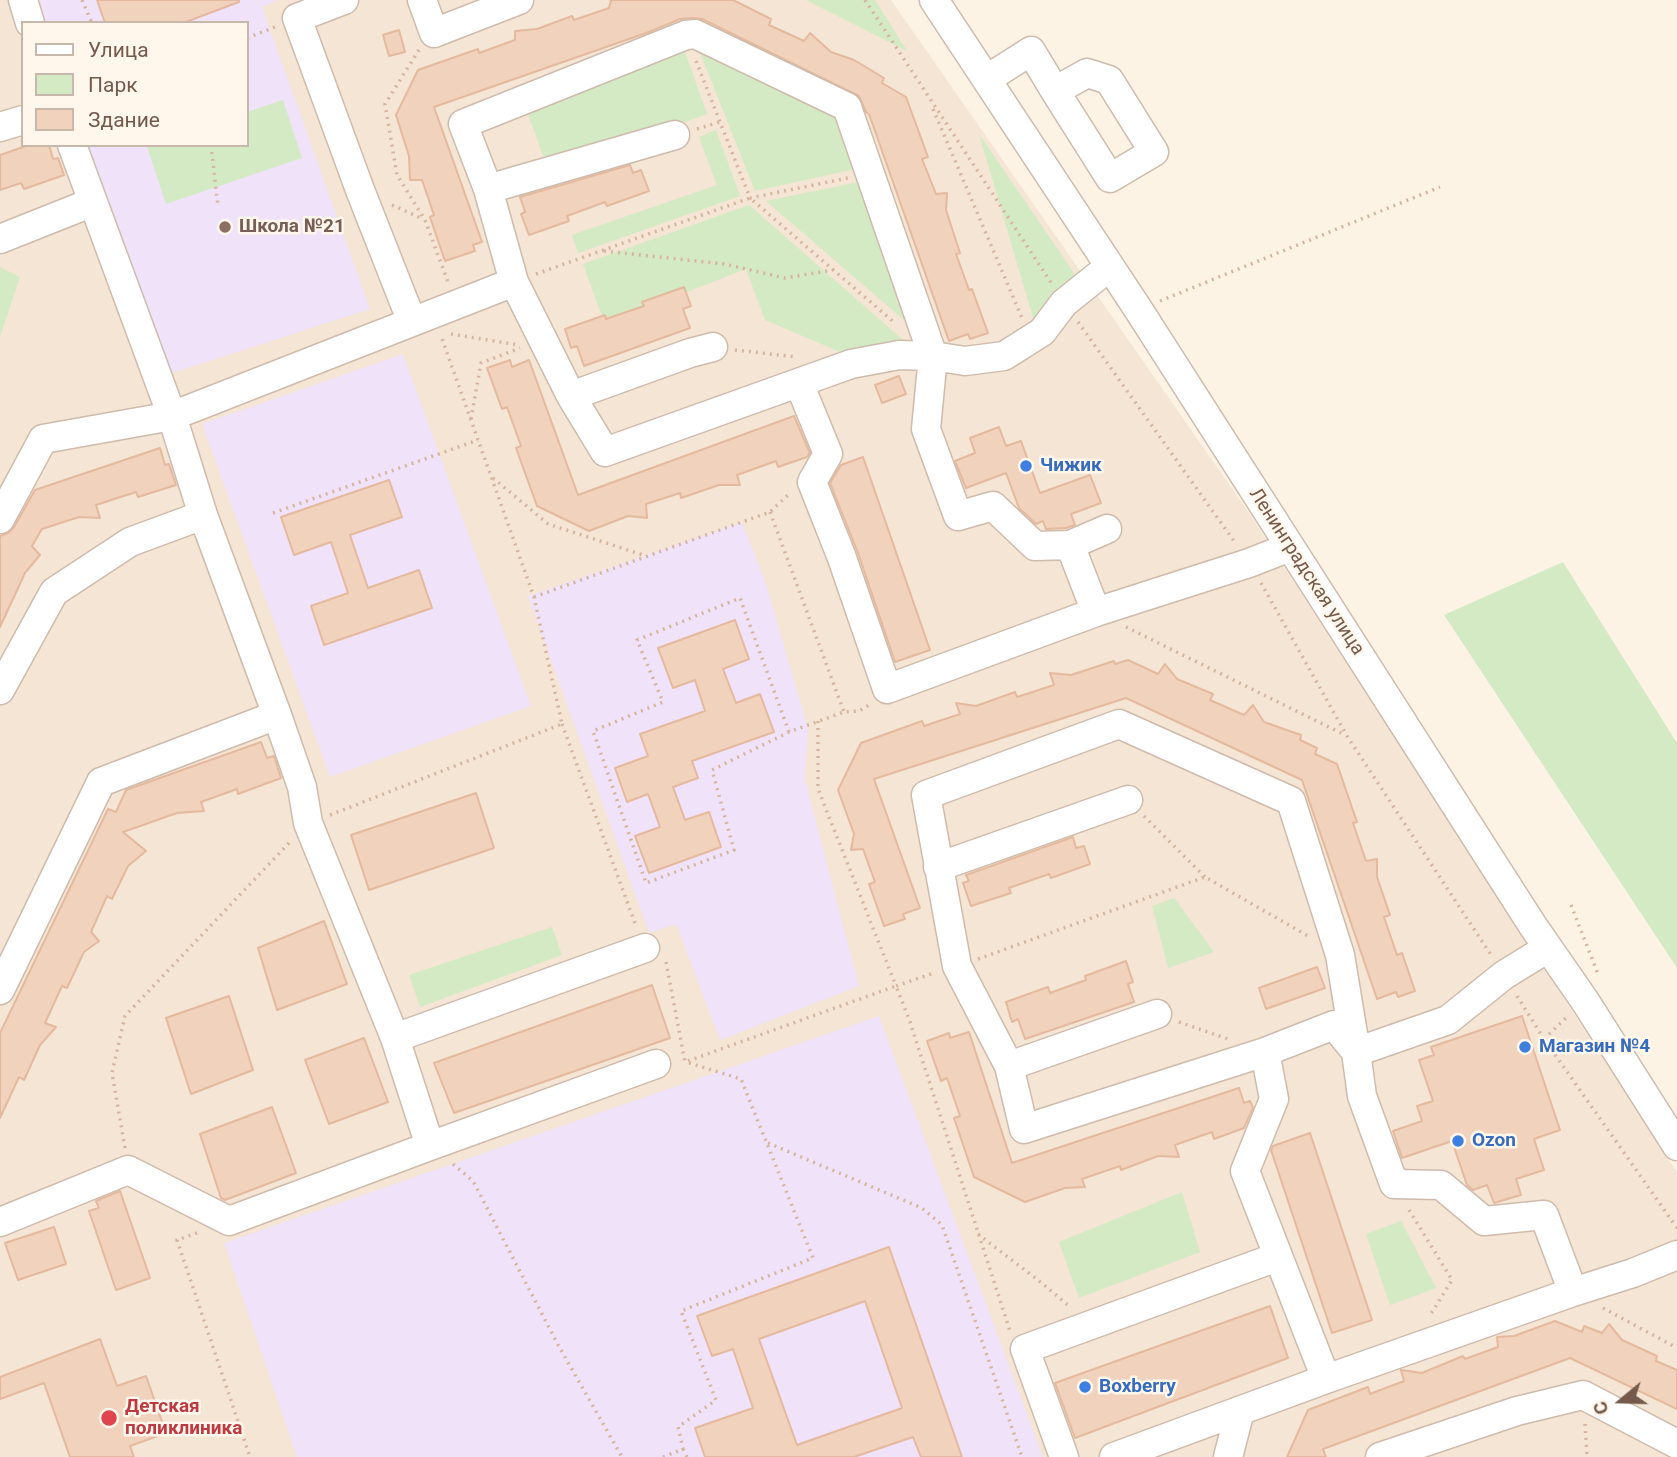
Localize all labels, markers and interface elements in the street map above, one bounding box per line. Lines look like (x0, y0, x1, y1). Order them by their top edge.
legend (21, 21, 248, 147)
text: Улица (88, 38, 149, 62)
text: Парк (88, 73, 138, 97)
text: Здание (88, 108, 160, 132)
place label: Школа №21 (239, 216, 345, 238)
marker: Школа №21 (217, 219, 233, 235)
place label: Чижик (1040, 455, 1102, 477)
marker: Чижик (1018, 458, 1034, 474)
street label: Ленинградская улица (1243, 484, 1369, 660)
place label: Магазин №4 (1539, 1036, 1650, 1058)
marker: Магазин №4 (1517, 1039, 1533, 1055)
place label: Ozon (1472, 1130, 1516, 1152)
marker: Ozon (1450, 1133, 1466, 1149)
north arrow (1586, 1366, 1656, 1436)
place label: Boxberry (1099, 1376, 1176, 1398)
marker: Boxberry (1077, 1379, 1093, 1395)
place label: Детская поликлиника (125, 1396, 242, 1440)
text: С (1588, 1398, 1614, 1418)
marker: Детская поликлиника (99, 1408, 119, 1428)

